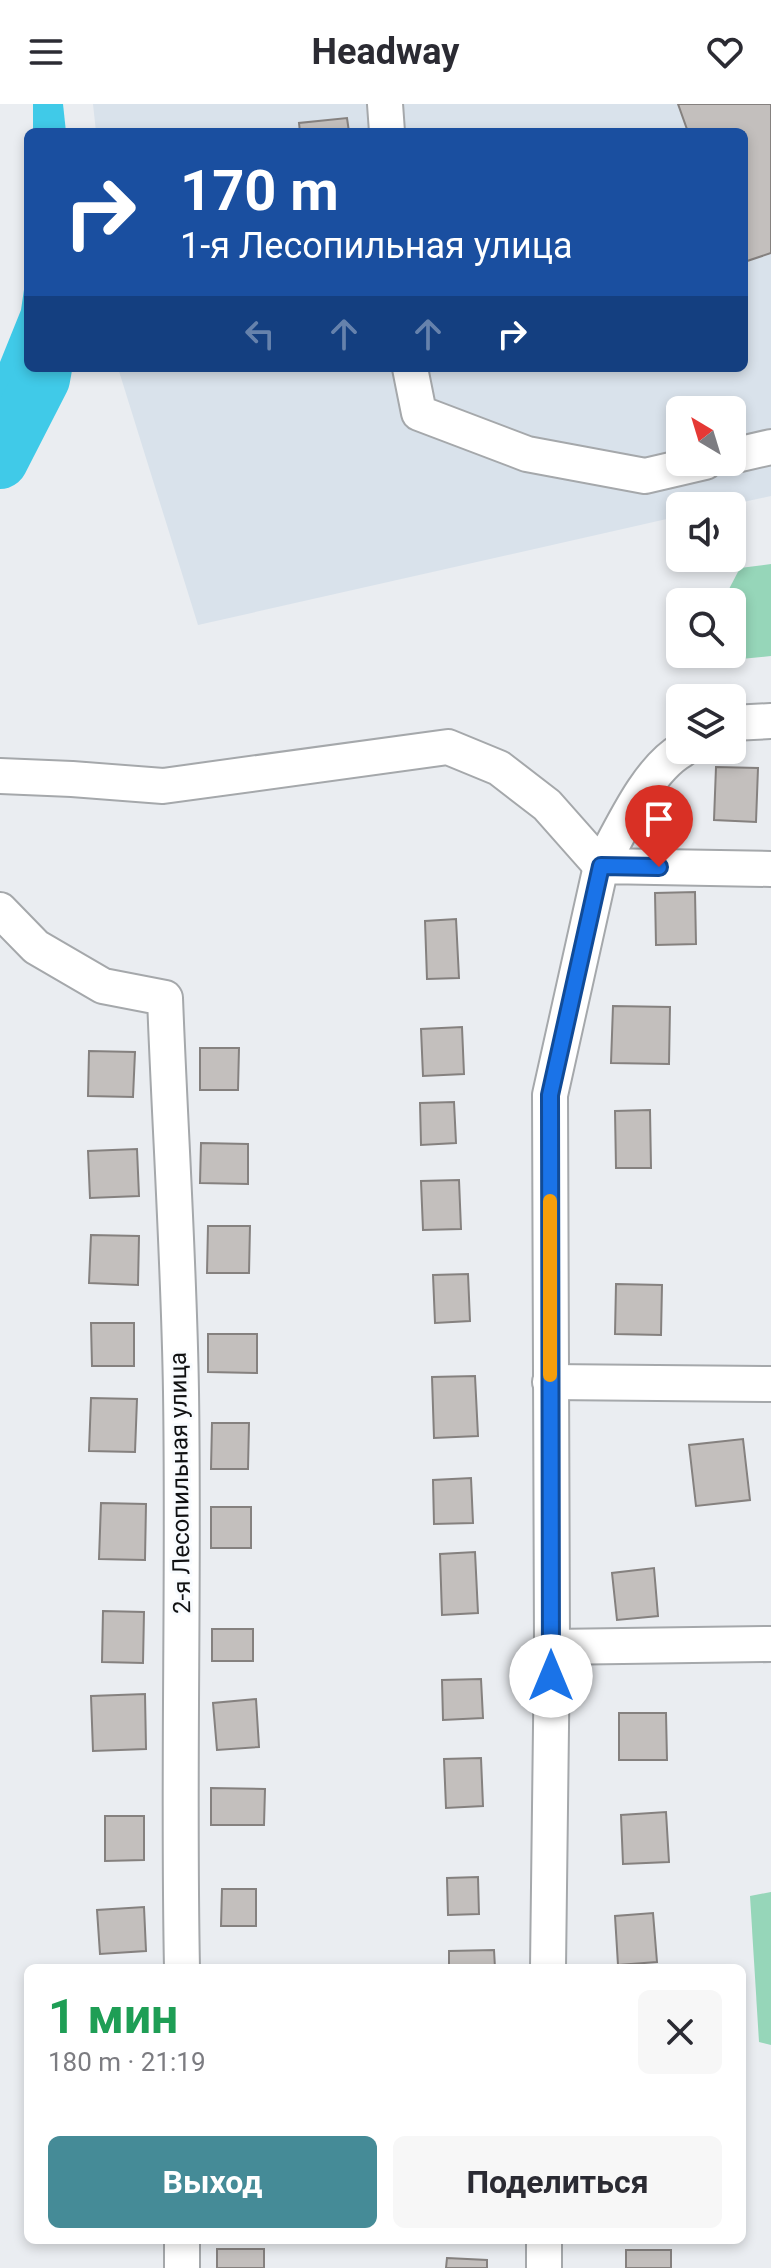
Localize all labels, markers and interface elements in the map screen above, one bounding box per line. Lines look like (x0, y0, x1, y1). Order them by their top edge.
icon: menu (24, 30, 68, 74)
icon: heart (703, 30, 747, 74)
text: Headway (312, 31, 459, 73)
text: 170 m (180, 158, 339, 224)
icon: right (48, 160, 152, 264)
text: 1-я Лесопильная улица (180, 225, 573, 267)
icon: left (238, 312, 282, 356)
icon: ahead (322, 312, 366, 356)
icon: ahead (406, 312, 450, 356)
icon: right (490, 312, 534, 356)
north arrow (666, 396, 746, 476)
map controls (666, 396, 746, 764)
button: sound (666, 492, 746, 572)
button: search (666, 588, 746, 668)
button: layers (666, 684, 746, 764)
pin (625, 785, 693, 867)
icon: arrive (637, 797, 681, 841)
street label: 2-я Лесопильная улица (164, 1352, 196, 1614)
position arrow (509, 1634, 593, 1718)
text: 1 мин (48, 1988, 178, 2045)
button: close (638, 1990, 722, 2074)
text: 180 m · 21:19 (48, 2047, 206, 2077)
button: Выход (48, 2136, 377, 2228)
button: Поделиться (393, 2136, 722, 2228)

